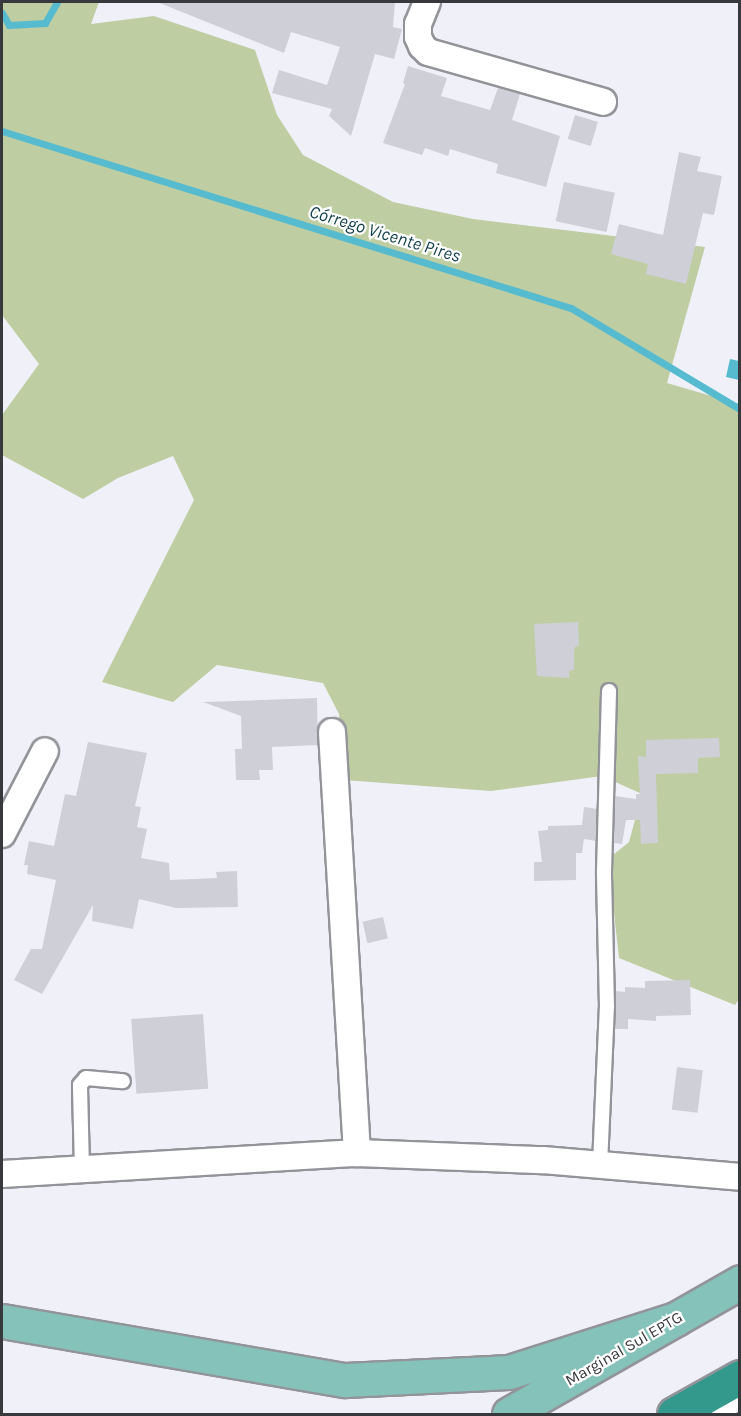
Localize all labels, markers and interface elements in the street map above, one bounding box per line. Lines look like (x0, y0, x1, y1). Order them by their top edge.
water label: Córrego Vicente Pires (307, 201, 463, 267)
street label: Marginal Sul EPTG (562, 1308, 686, 1390)

